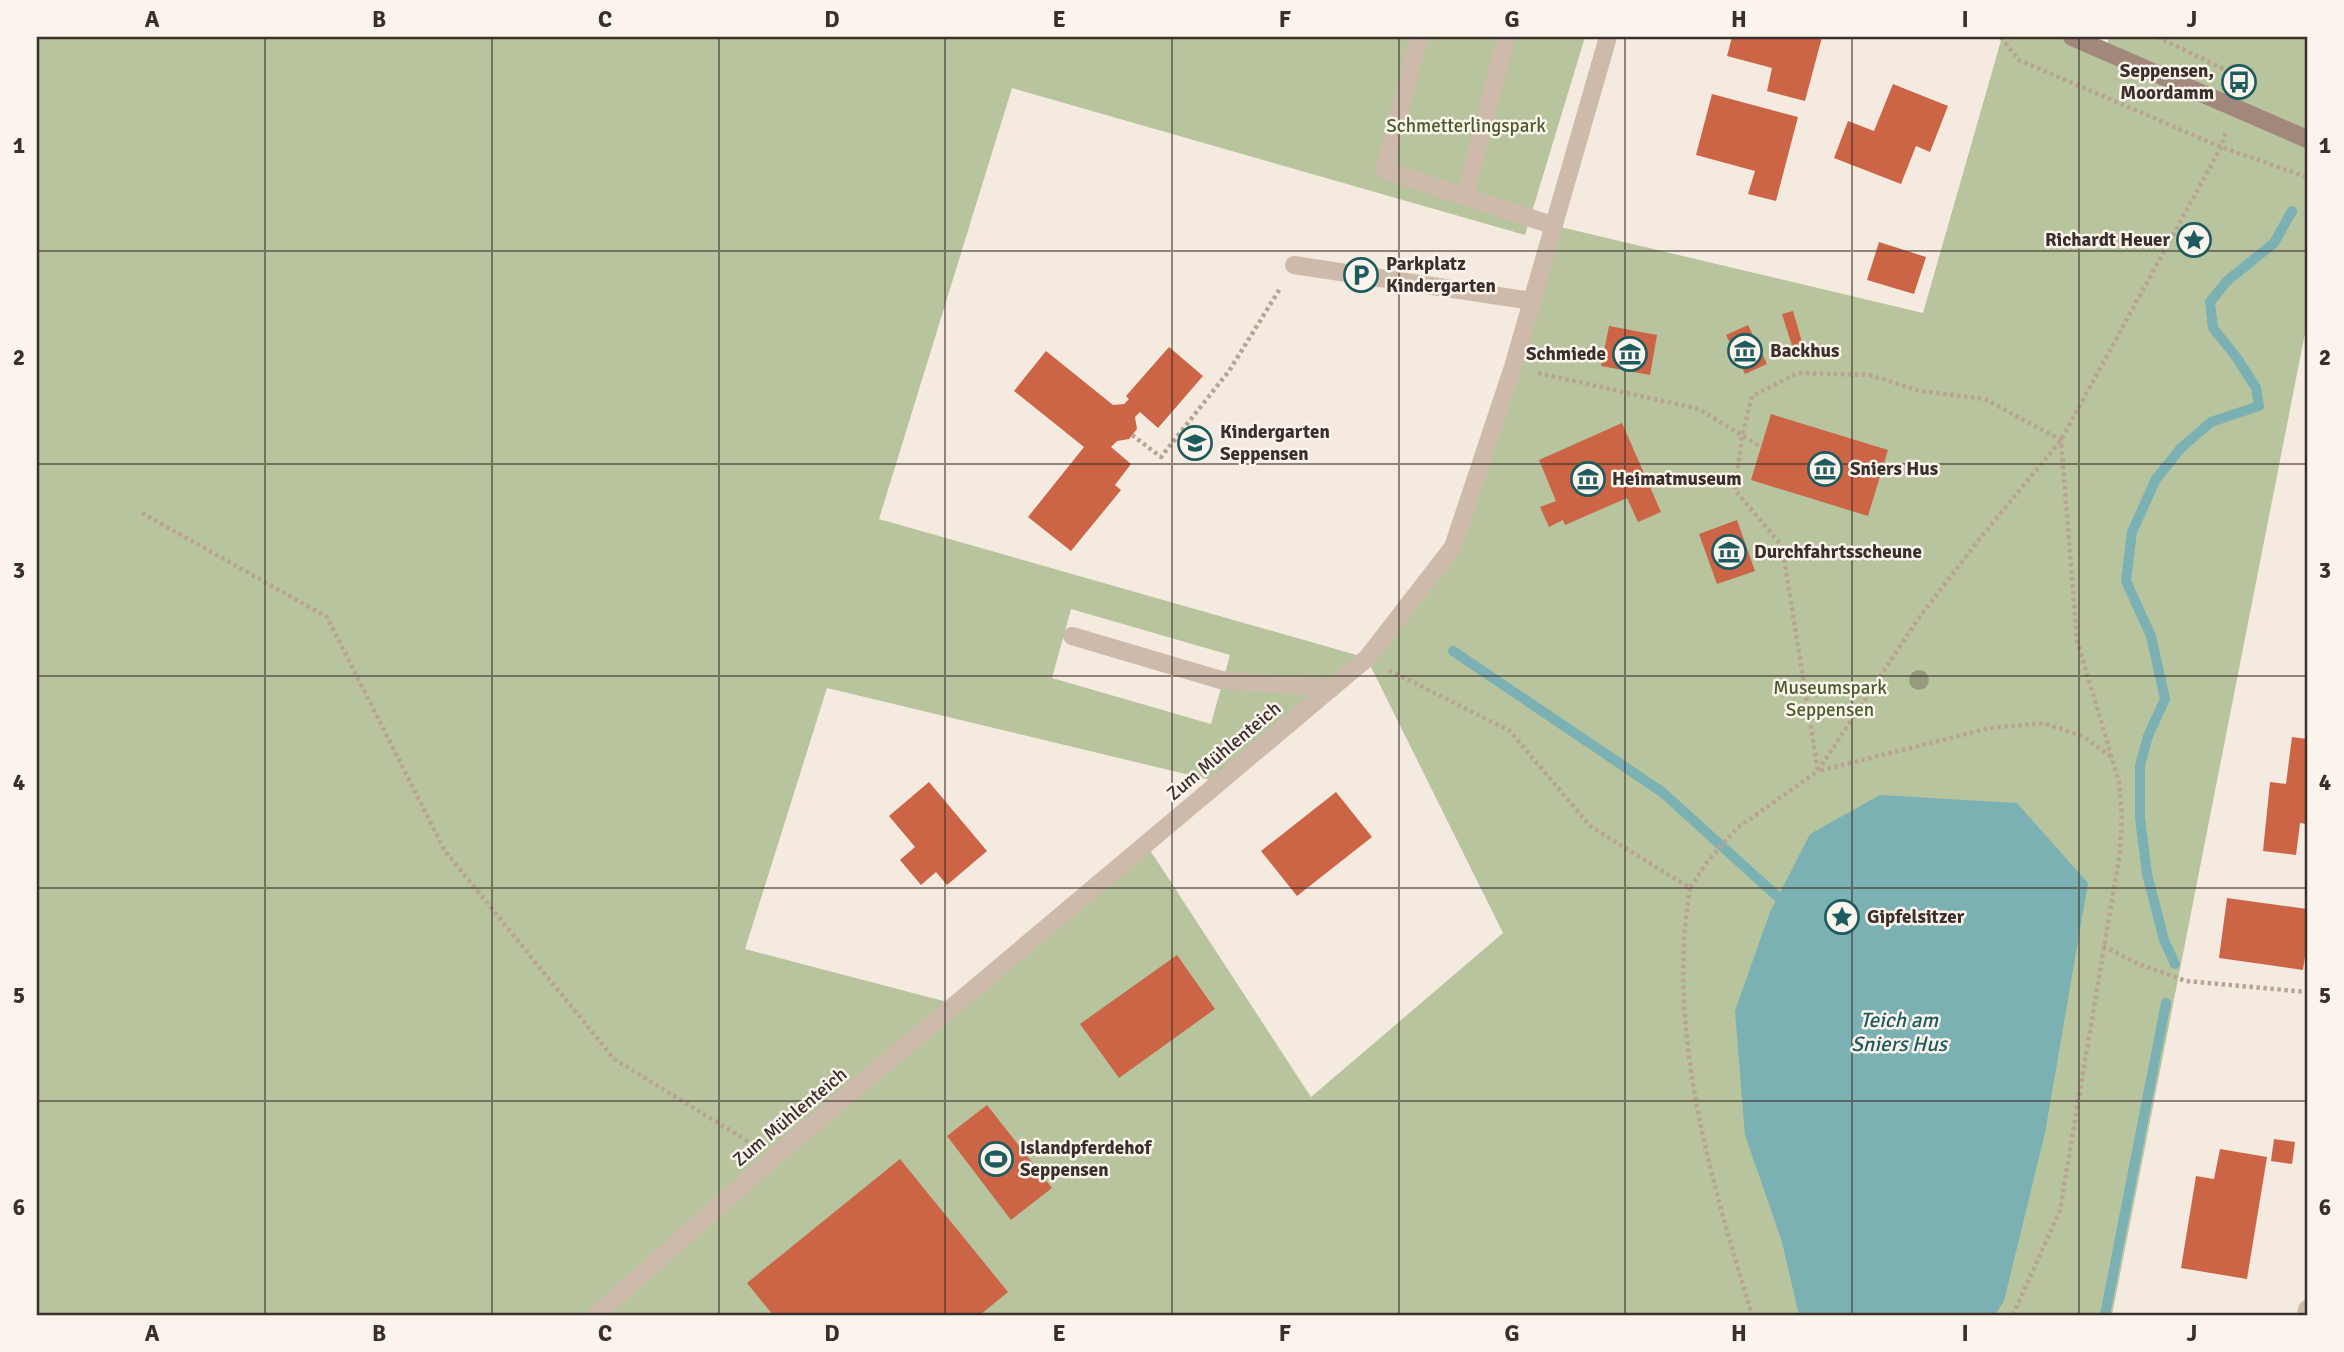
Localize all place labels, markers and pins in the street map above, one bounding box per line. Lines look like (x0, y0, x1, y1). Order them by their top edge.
place label: Seppensen, Moordamm (2120, 59, 2214, 105)
bus stop icon: Seppensen, Moordamm (2220, 63, 2258, 101)
place icon: Richardt Heuer (2175, 221, 2213, 259)
place label: Richardt Heuer (2045, 228, 2170, 252)
place label: Parkplatz Kindergarten (1386, 252, 1496, 298)
parking icon: Parkplatz Kindergarten (1342, 256, 1380, 294)
museum icon: Backhus (1726, 332, 1764, 370)
museum icon: Schmiede (1611, 335, 1649, 373)
place label: Backhus (1770, 339, 1839, 363)
place label: Schmiede (1526, 342, 1606, 366)
place label: Kindergarten Seppensen (1220, 420, 1330, 466)
school or university icon: Kindergarten Seppensen (1176, 424, 1214, 462)
museum icon: Sniers Hus (1806, 450, 1844, 488)
place label: Sniers Hus (1850, 457, 1938, 481)
museum icon: Heimatmuseum (1569, 460, 1607, 498)
place label: Heimatmuseum (1612, 467, 1742, 491)
museum icon: Durchfahrtsscheune (1710, 533, 1748, 571)
place label: Durchfahrtsscheune (1754, 540, 1922, 564)
place icon: Gipfelsitzer (1823, 898, 1861, 936)
place label: Gipfelsitzer (1867, 905, 1965, 929)
place label: Islandpferdehof Seppensen (1020, 1136, 1152, 1182)
sports icon: Islandpferdehof Seppensen (977, 1140, 1015, 1178)

